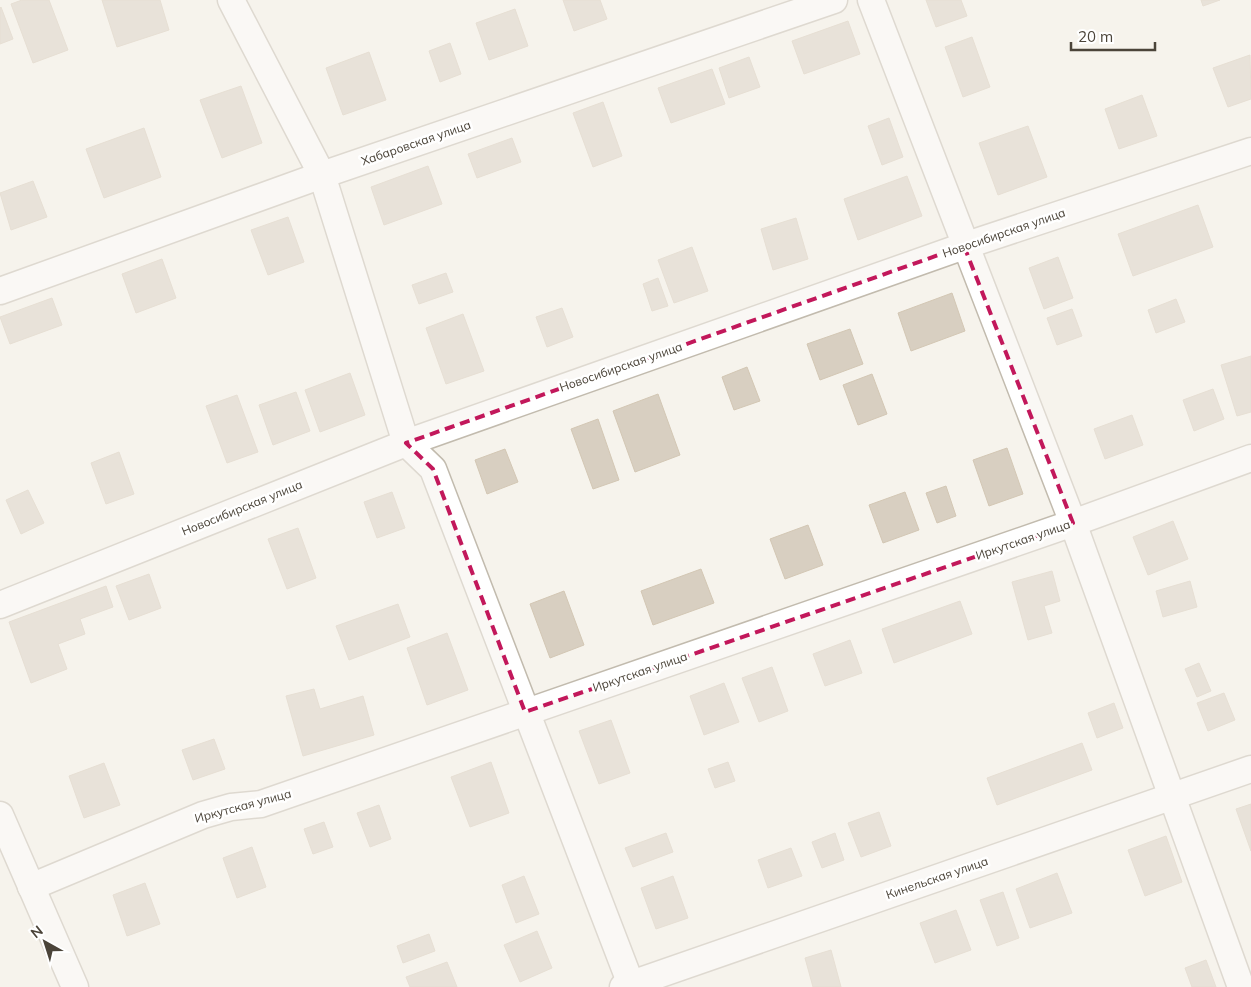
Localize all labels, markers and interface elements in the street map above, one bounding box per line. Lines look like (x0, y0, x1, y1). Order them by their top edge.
scale bar (1071, 20, 1155, 52)
text: 20 m (1078, 27, 1113, 46)
street label: Хабаровская улица (359, 117, 473, 168)
street label: Новосибирская улица (940, 204, 1067, 261)
street label: Новосибирская улица (557, 338, 684, 395)
street label: Новосибирская улица (179, 476, 304, 539)
street label: Иркутская улица (973, 516, 1072, 563)
street label: Иркутская улица (590, 648, 689, 695)
street label: Иркутская улица (193, 785, 293, 826)
street label: Кинельская улица (884, 853, 990, 902)
north arrow (20, 917, 70, 967)
text: N (27, 922, 47, 942)

